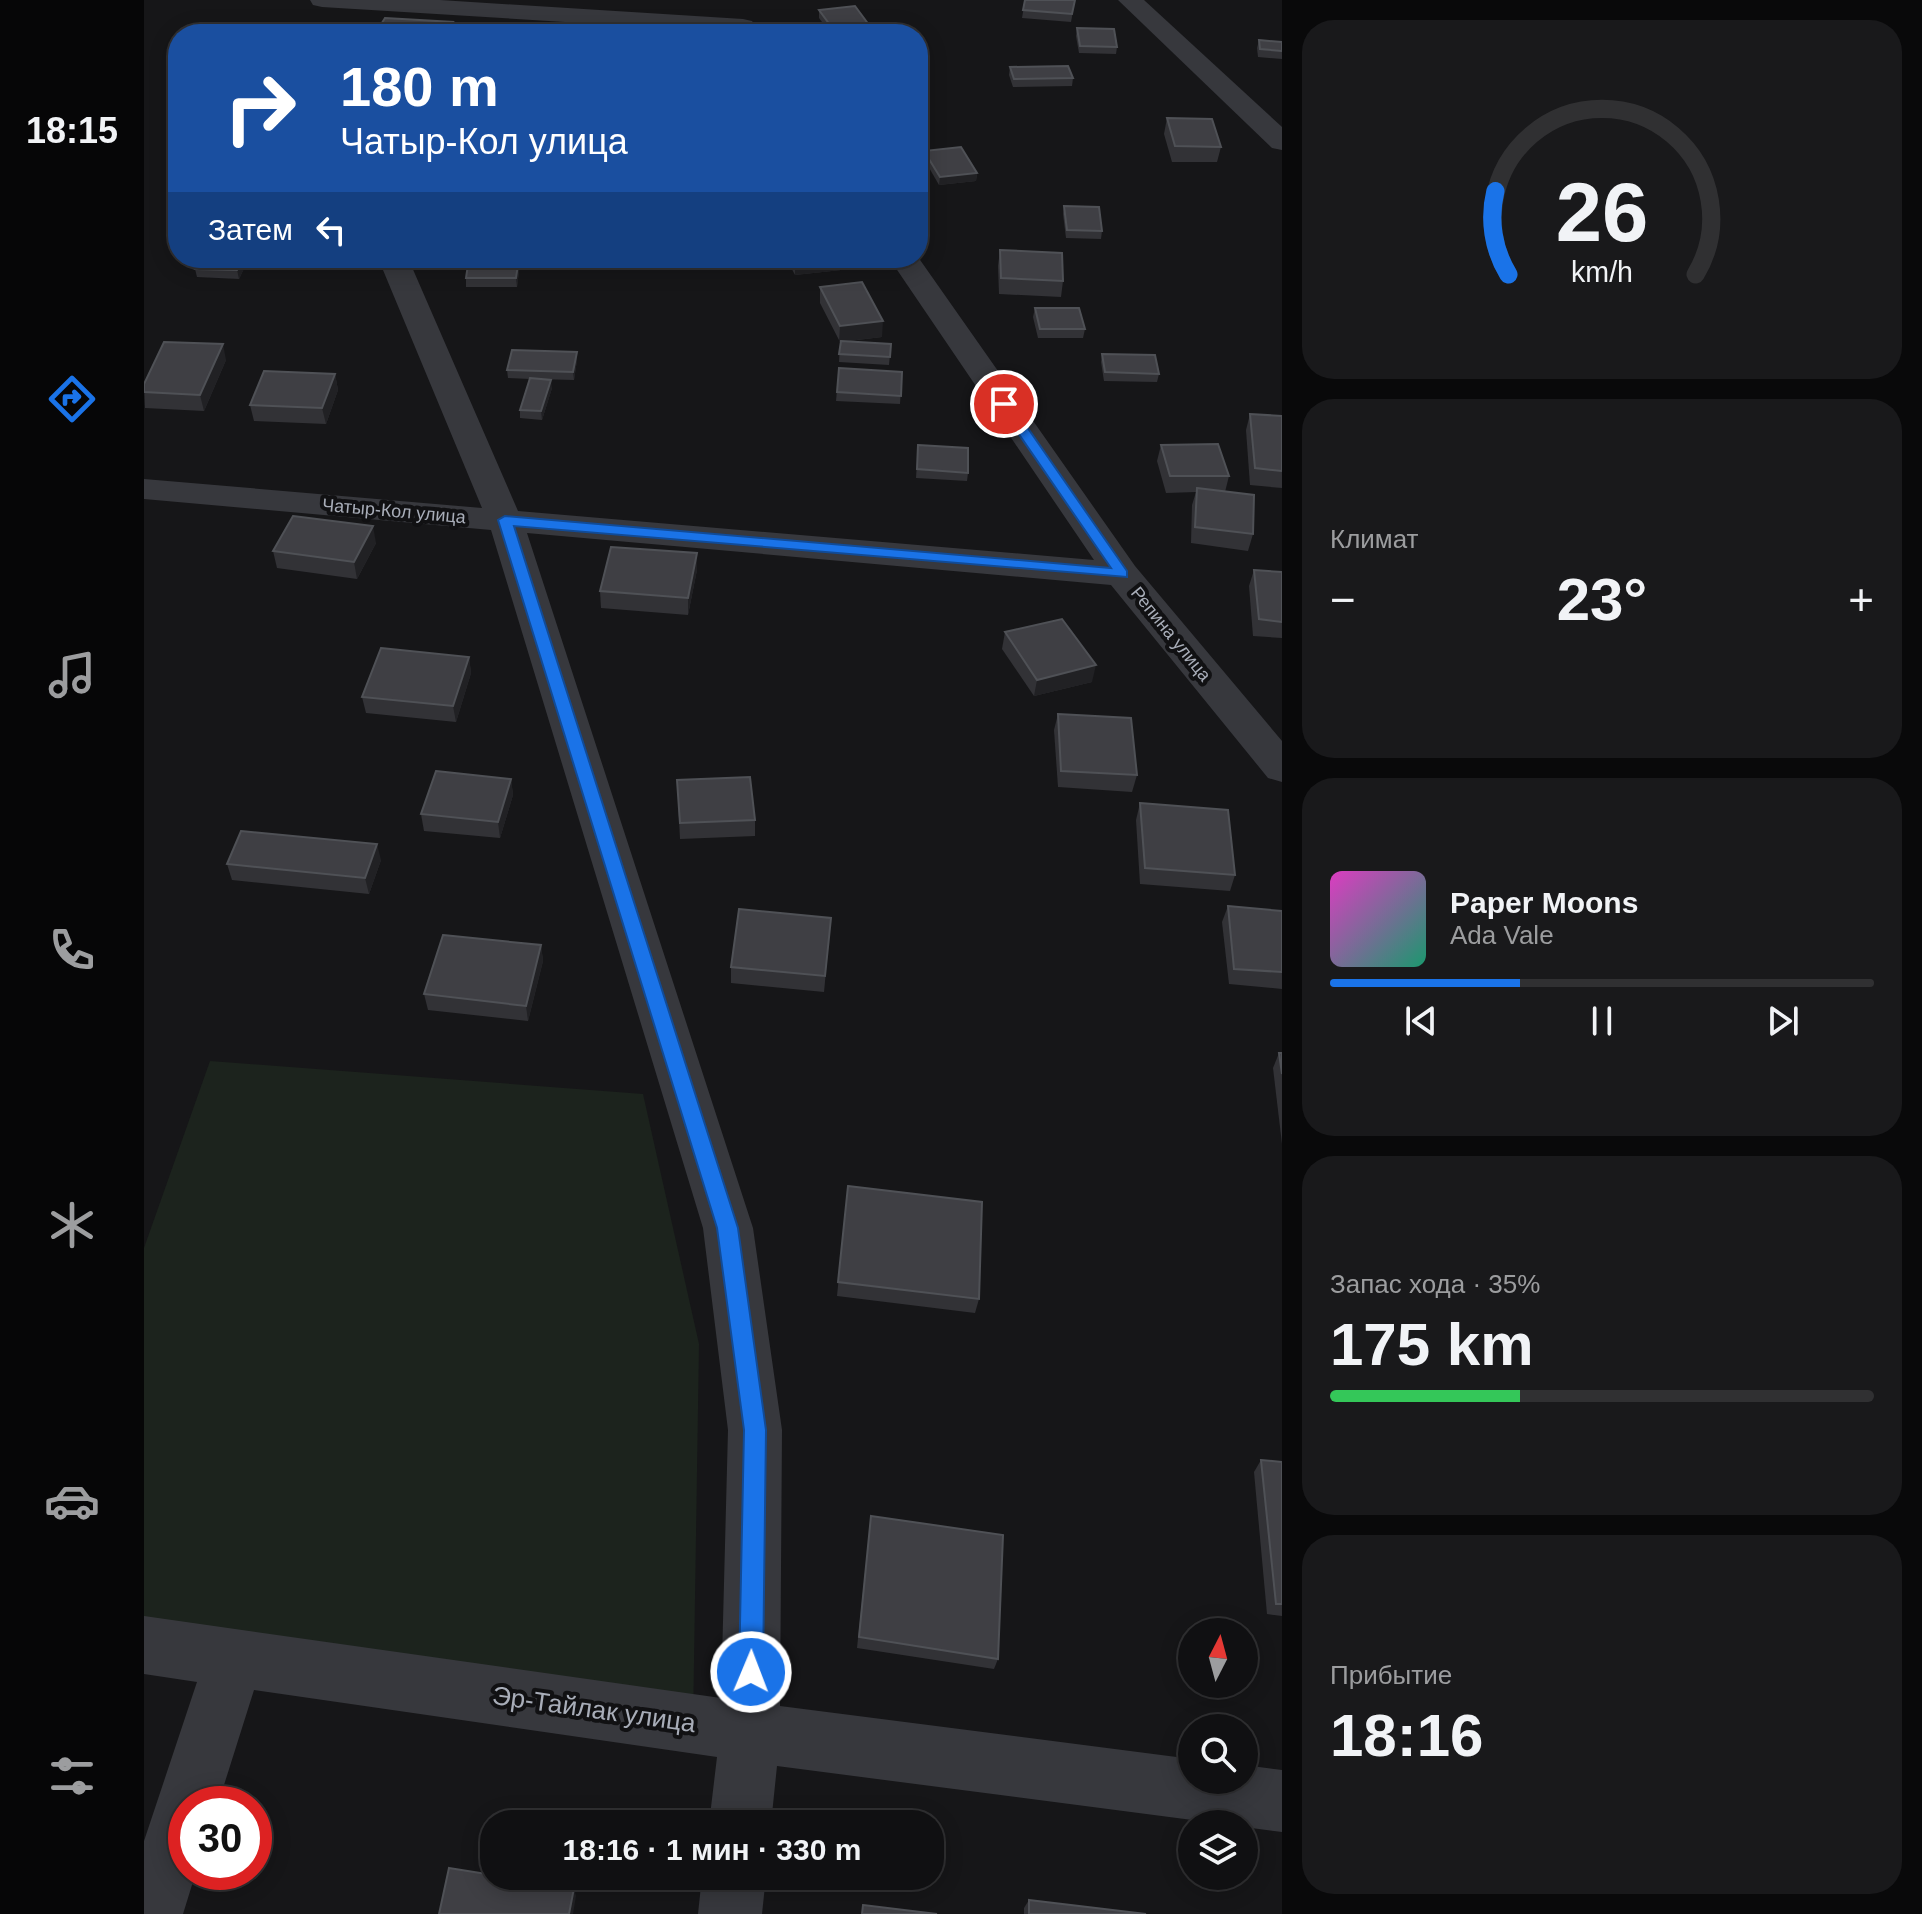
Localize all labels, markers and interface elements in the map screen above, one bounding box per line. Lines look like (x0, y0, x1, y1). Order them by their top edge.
text: 180 m (340, 55, 499, 118)
icon: right (208, 56, 312, 160)
text: 18:15 (26, 110, 118, 151)
text: Чатыр-Кол улица (340, 121, 628, 162)
text: 26 (1556, 166, 1648, 259)
icon: left (309, 208, 353, 252)
text: Затем (208, 213, 293, 246)
text: km/h (1571, 257, 1633, 289)
pin (970, 370, 1038, 438)
icon: directions (44, 371, 100, 427)
icon: arrive (982, 382, 1026, 426)
street label: Чатыр-Кол улица (321, 495, 468, 527)
text: Климат (1330, 524, 1419, 554)
text: 23° (1557, 566, 1647, 633)
text: − (1330, 575, 1356, 624)
text: + (1848, 575, 1874, 624)
street label: Репина улица (1127, 583, 1216, 686)
icon: music (44, 647, 100, 703)
text: Paper Moons (1450, 886, 1638, 919)
text: Ada Vale (1450, 920, 1554, 950)
icon: phone (44, 922, 100, 978)
icon: previous (1399, 999, 1443, 1043)
icon: pause (1580, 999, 1624, 1043)
icon: next (1761, 999, 1805, 1043)
icon: climate (44, 1197, 100, 1253)
text: Запас хода · 35% (1330, 1269, 1540, 1299)
text: 175 km (1330, 1311, 1534, 1378)
icon: car (44, 1473, 100, 1529)
north arrow (1178, 1618, 1258, 1698)
map controls (1178, 1618, 1258, 1890)
position arrow (709, 1630, 793, 1714)
text: Прибытие (1330, 1660, 1452, 1690)
street label: Эр-Тайлак улица (490, 1680, 698, 1738)
text: 18:16 (1330, 1702, 1483, 1769)
button: search (1178, 1714, 1258, 1794)
icon: filters (44, 1748, 100, 1804)
speed limit sign: 30 (168, 1786, 272, 1890)
button: layers (1178, 1810, 1258, 1890)
text: 18:16 · 1 мин · 330 m (563, 1833, 861, 1866)

